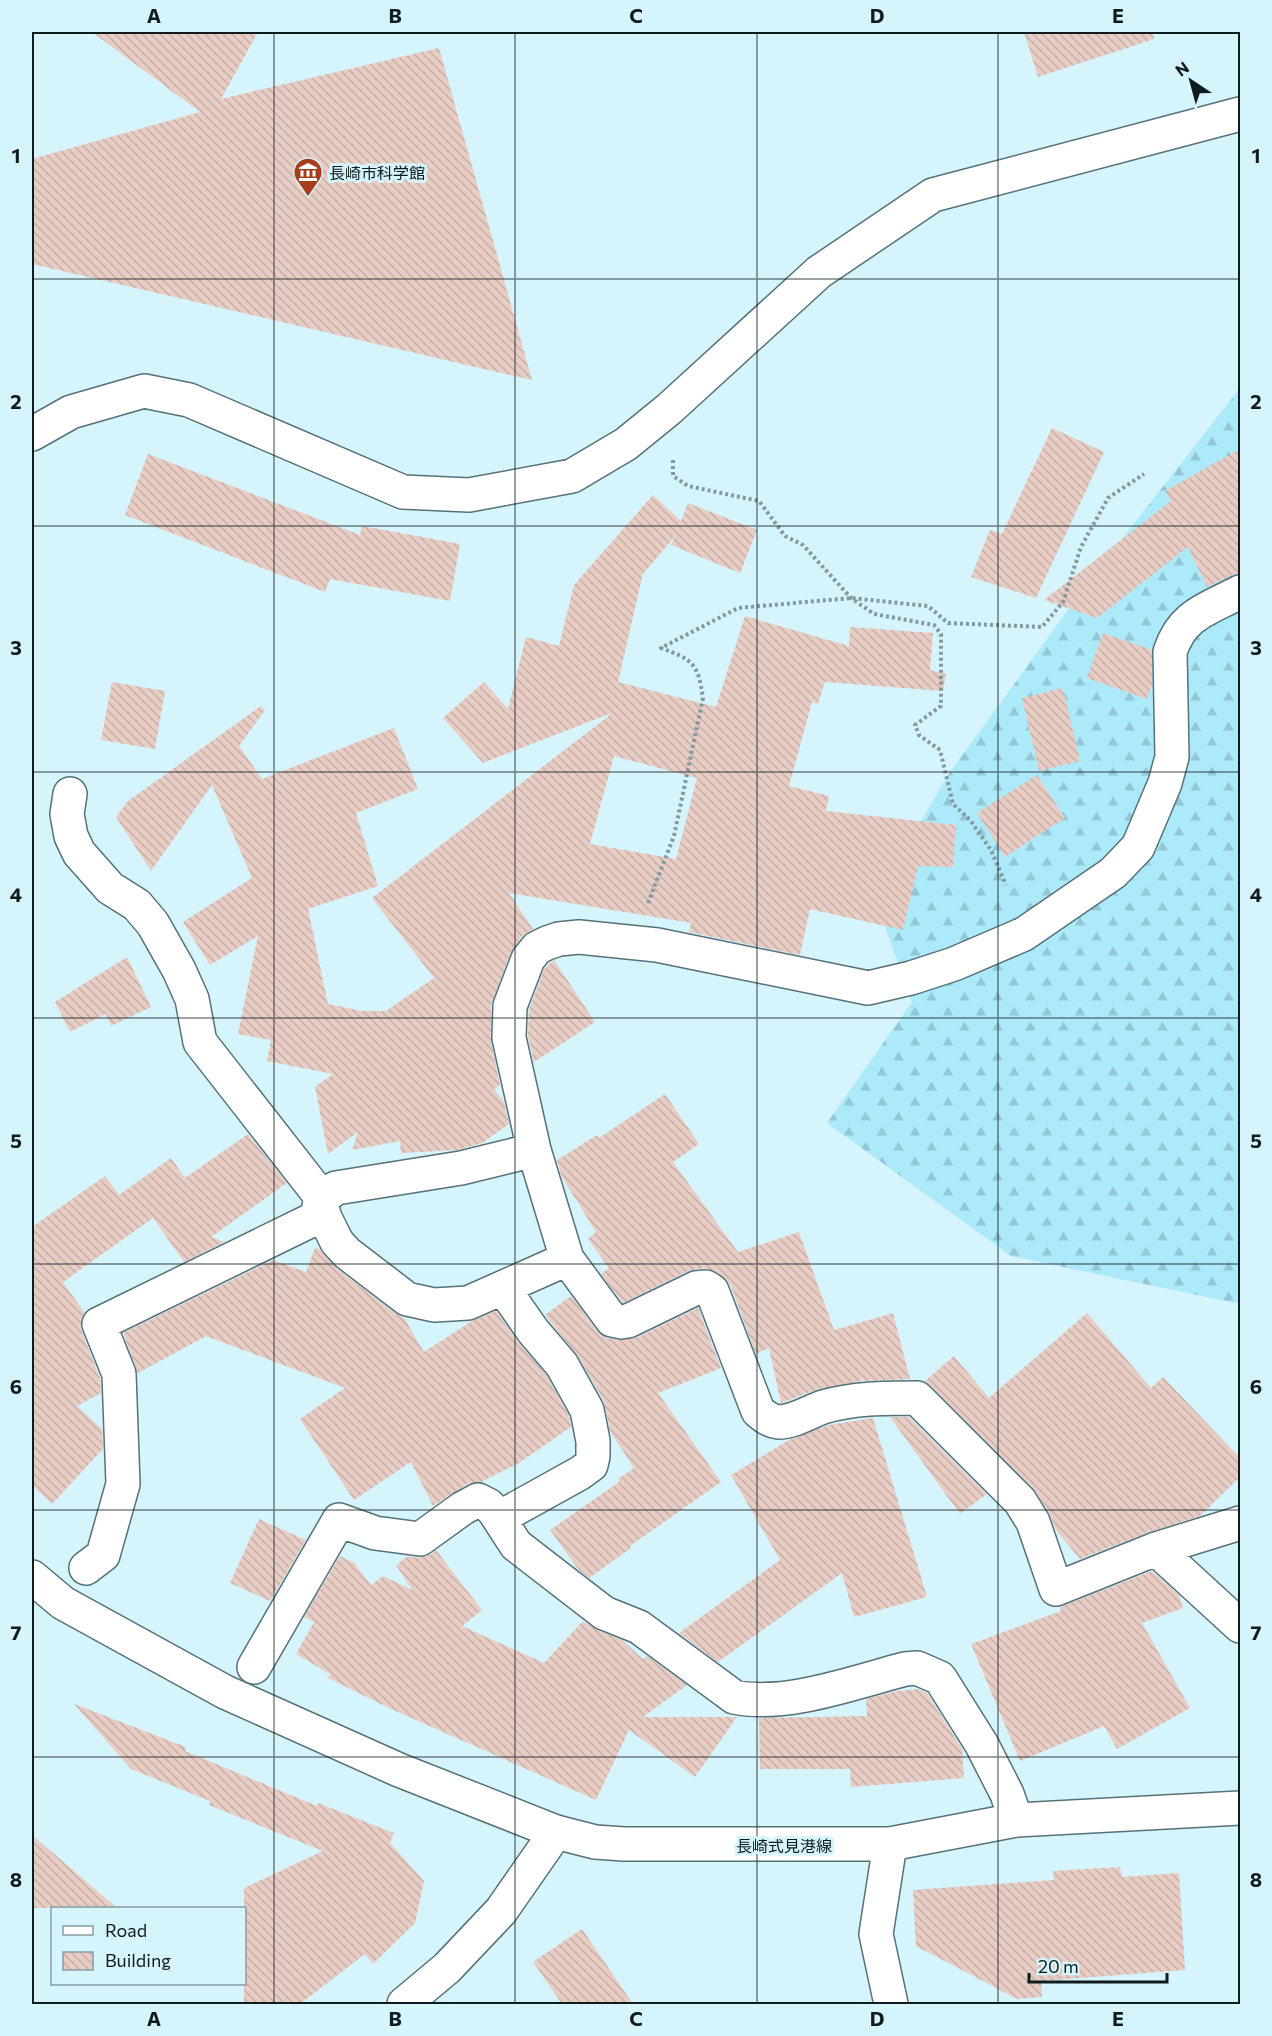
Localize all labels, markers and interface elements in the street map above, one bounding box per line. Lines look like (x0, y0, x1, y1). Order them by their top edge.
text: A (147, 3, 161, 27)
text: B (388, 3, 402, 27)
text: C (629, 3, 643, 27)
text: D (870, 3, 884, 27)
text: E (1112, 3, 1124, 27)
north arrow (1161, 51, 1221, 111)
text: N (1171, 57, 1192, 80)
text: 1 (11, 143, 21, 167)
text: 1 (1251, 143, 1261, 167)
museum icon: 長崎市科学館 (292, 156, 324, 198)
place label: 長崎市科学館 (329, 163, 425, 182)
text: 2 (10, 389, 22, 413)
text: 2 (1250, 389, 1262, 413)
text: 3 (10, 635, 22, 659)
text: 3 (1250, 635, 1262, 659)
text: 4 (10, 882, 22, 906)
text: 4 (1250, 882, 1262, 906)
text: 5 (10, 1128, 22, 1152)
text: 5 (1250, 1128, 1262, 1152)
text: 6 (10, 1374, 22, 1398)
text: 6 (1250, 1374, 1262, 1398)
text: 7 (11, 1620, 22, 1644)
text: 7 (1251, 1620, 1262, 1644)
street label: 長崎式見港線 (736, 1836, 832, 1855)
text: 8 (10, 1867, 22, 1891)
text: 8 (1250, 1867, 1262, 1891)
legend (51, 1907, 246, 1985)
text: Road (105, 1919, 147, 1941)
scale bar (1029, 1946, 1167, 1984)
text: Building (105, 1949, 171, 1971)
text: 20 m (1038, 1955, 1079, 1977)
text: A (147, 2006, 161, 2030)
text: B (388, 2006, 402, 2030)
text: C (629, 2006, 643, 2030)
text: D (870, 2006, 884, 2030)
text: E (1112, 2006, 1124, 2030)

